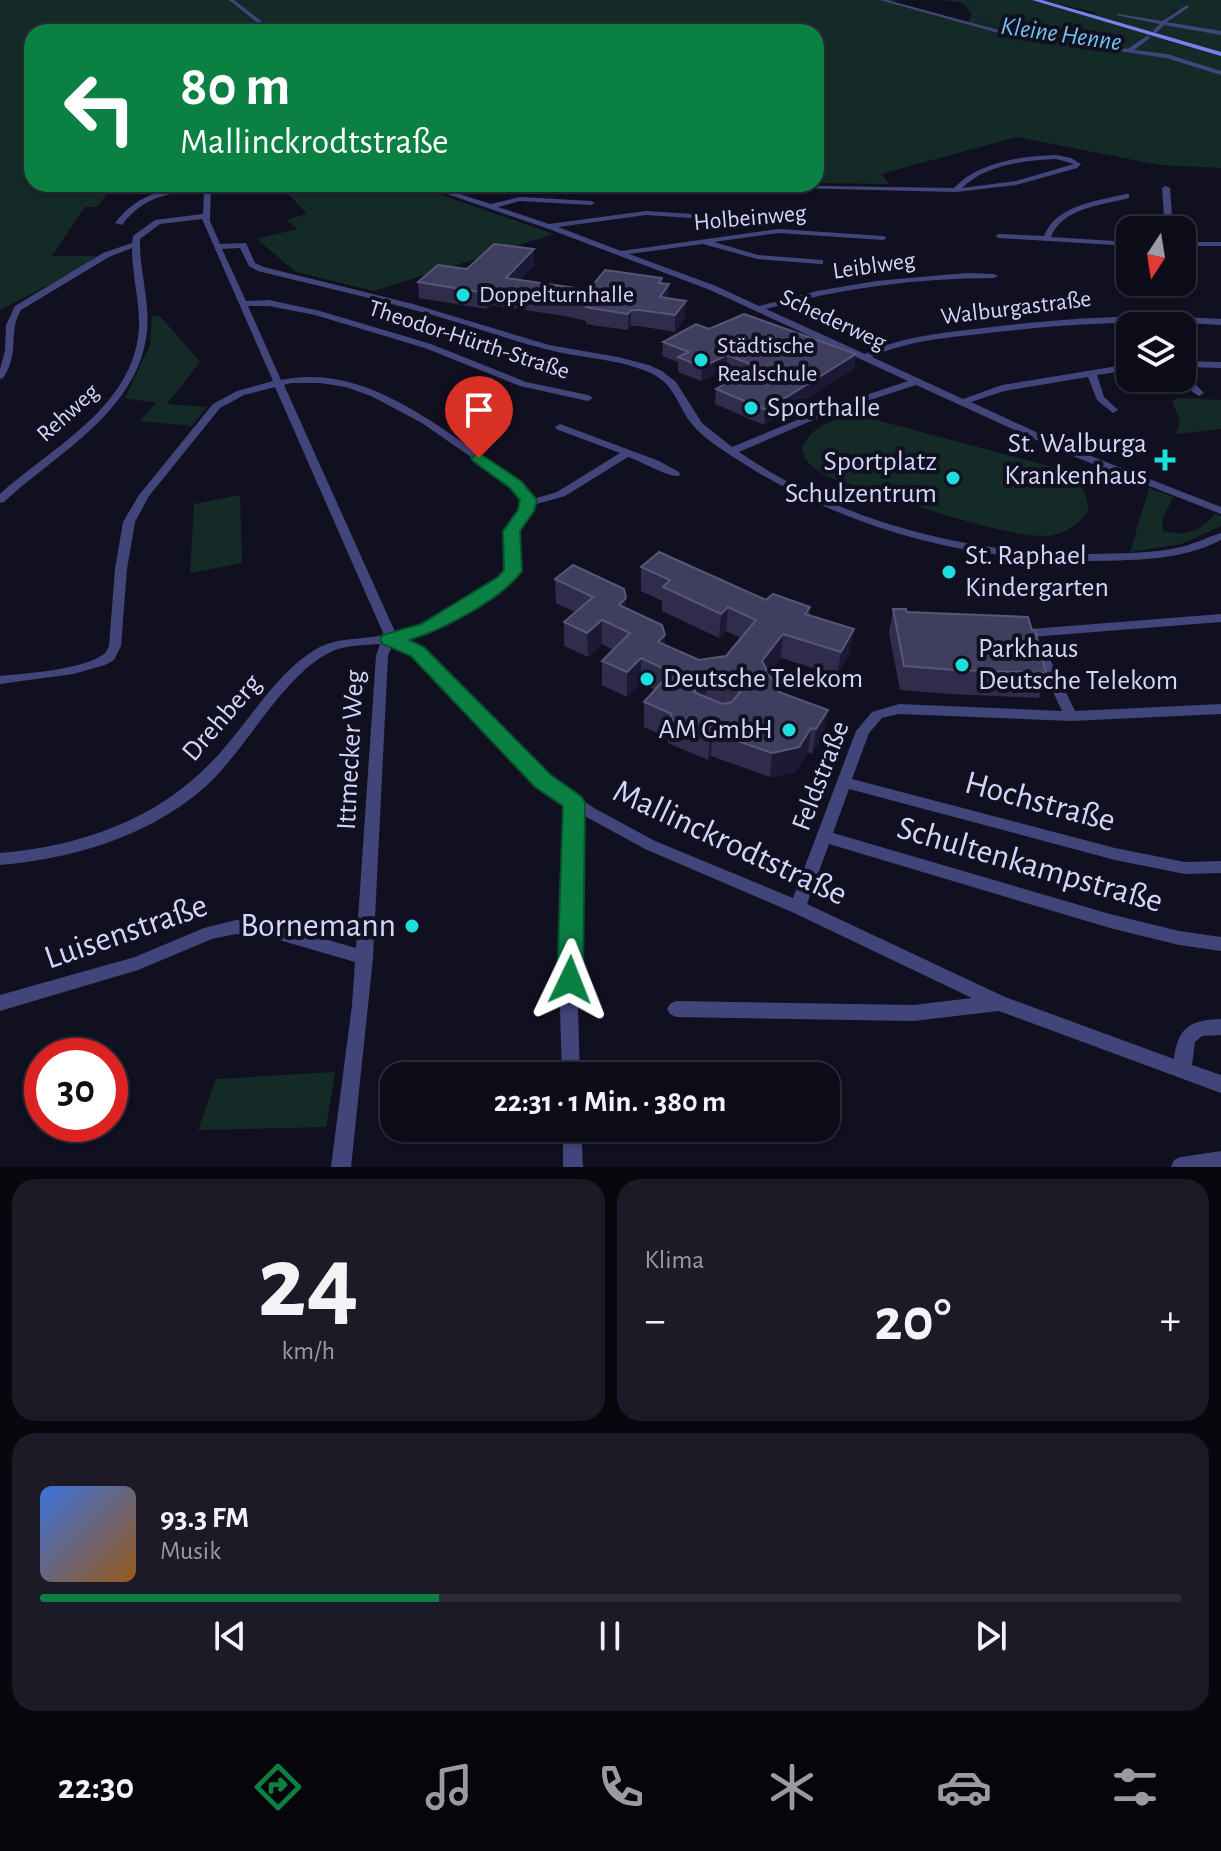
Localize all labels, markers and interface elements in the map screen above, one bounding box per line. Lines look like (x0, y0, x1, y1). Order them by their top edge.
water label: Kleine Henne (999, 13, 1123, 55)
icon: left (48, 56, 152, 160)
text: 80 m (180, 59, 290, 115)
text: Mallinckrodtstraße (180, 124, 449, 160)
street label: Holbeinweg (693, 201, 808, 235)
north arrow (1116, 216, 1196, 296)
map controls (1116, 216, 1196, 392)
street label: Leiblweg (831, 248, 917, 284)
place label: Doppelturnhalle (479, 283, 634, 307)
street label: Schederweg (776, 285, 890, 355)
marker: Doppelturnhalle (454, 286, 472, 304)
street label: Walburgastraße (939, 287, 1093, 329)
street label: Theodor-Hürth-Straße (366, 296, 572, 384)
button: layers (1116, 312, 1196, 392)
place label: Städtische Realschule (717, 334, 817, 386)
marker: Städtische Realschule (692, 351, 710, 369)
pin (445, 376, 513, 458)
street label: Rehweg (33, 379, 104, 447)
icon: arrive (457, 388, 501, 432)
place label: Sporthalle (767, 394, 880, 422)
marker: Sporthalle (742, 399, 760, 417)
place label: St. Walburga Krankenhaus (1004, 430, 1147, 490)
place label: Sportplatz Schulzentrum (785, 448, 937, 508)
marker: St. Walburga Krankenhaus (1154, 449, 1176, 471)
marker: Sportplatz Schulzentrum (944, 469, 962, 487)
place label: St. Raphael Kindergarten (965, 542, 1109, 602)
marker: St. Raphael Kindergarten (940, 563, 958, 581)
place label: Parkhaus Deutsche Telekom (978, 635, 1178, 695)
marker: Parkhaus Deutsche Telekom (953, 656, 971, 674)
place label: Deutsche Telekom (663, 665, 863, 693)
street label: Drehberg (177, 669, 267, 767)
street label: Ittmecker Weg (333, 669, 369, 831)
marker: Deutsche Telekom (638, 670, 656, 688)
place label: AM GmbH (658, 716, 773, 744)
street label: Feldstraße (787, 717, 855, 835)
marker: AM GmbH (780, 721, 798, 739)
street label: Hochstraße (961, 766, 1119, 838)
street label: Mallinckrodtstraße (608, 774, 852, 912)
street label: Schultenkampstraße (893, 811, 1167, 919)
street label: Luisenstraße (40, 888, 212, 976)
place label: Bornemann (240, 909, 396, 943)
marker: Bornemann (403, 917, 421, 935)
position arrow (528, 938, 612, 1022)
speed limit sign: 30 (24, 1038, 128, 1142)
text: 22:31 · 1 Min. · 380 m (494, 1087, 726, 1117)
text: 24 (258, 1232, 359, 1336)
text: Klima (645, 1247, 704, 1273)
text: 20° (874, 1291, 951, 1351)
text: − (645, 1299, 666, 1343)
text: + (1160, 1299, 1181, 1343)
text: km/h (281, 1338, 335, 1364)
text: 93.3 FM (160, 1503, 249, 1533)
text: Musik (160, 1538, 221, 1564)
icon: previous (208, 1614, 252, 1658)
icon: pause (588, 1614, 632, 1658)
icon: next (969, 1614, 1013, 1658)
icon: directions (250, 1759, 306, 1815)
icon: music (421, 1759, 477, 1815)
icon: phone (593, 1759, 649, 1815)
icon: climate (764, 1759, 820, 1815)
icon: car (936, 1759, 992, 1815)
icon: filters (1107, 1759, 1163, 1815)
text: 22:30 (58, 1769, 134, 1805)

